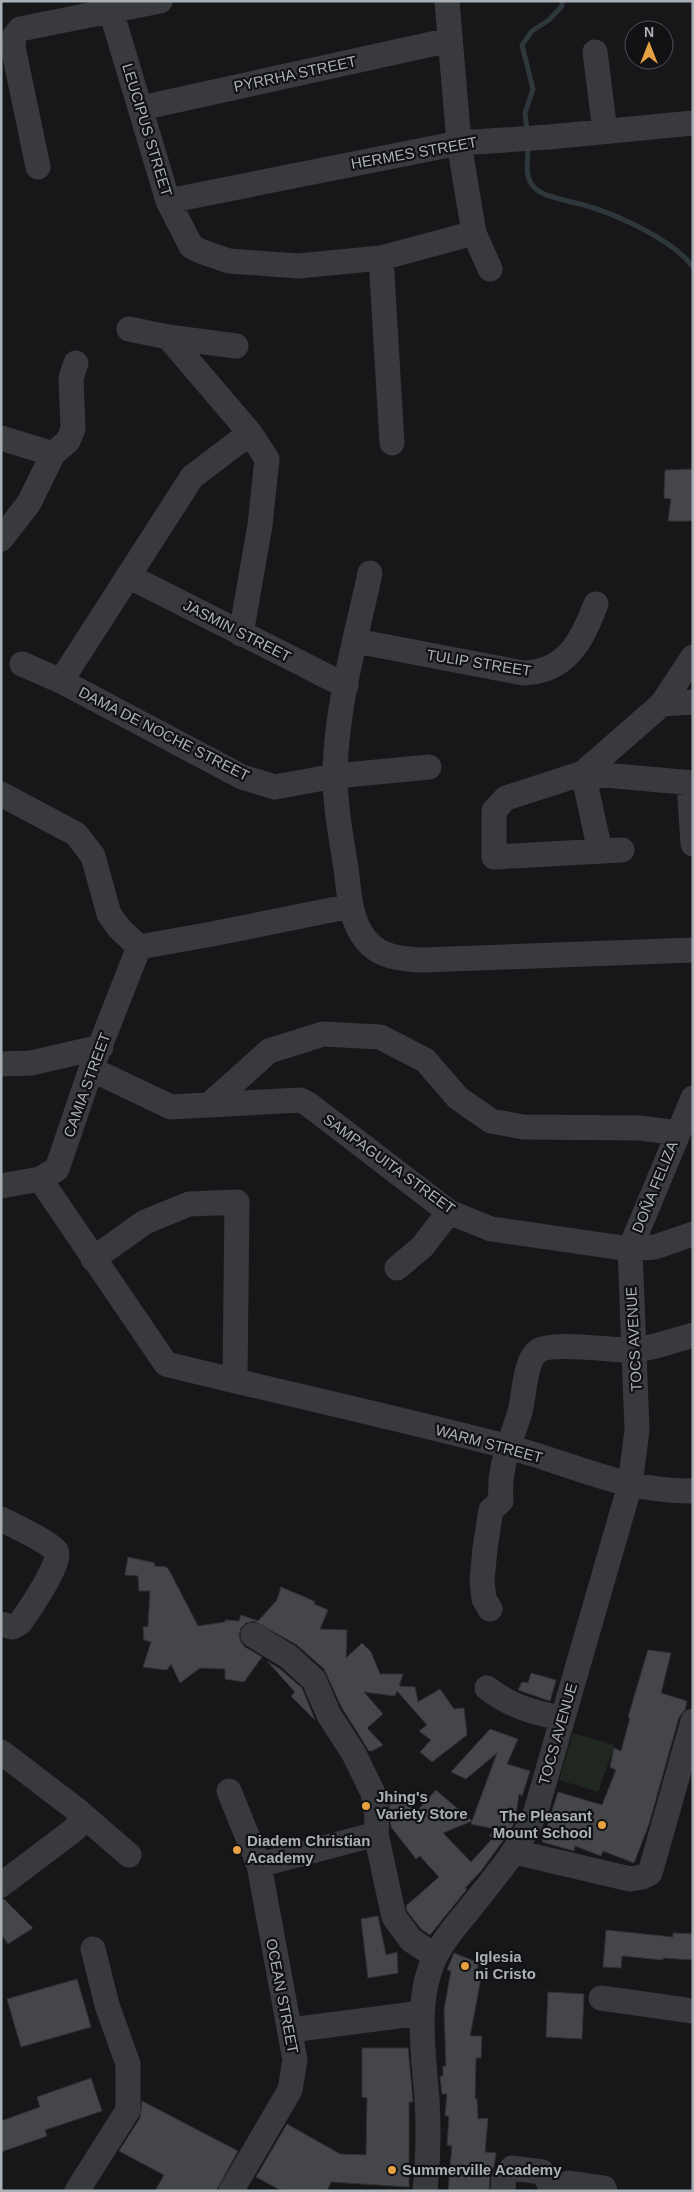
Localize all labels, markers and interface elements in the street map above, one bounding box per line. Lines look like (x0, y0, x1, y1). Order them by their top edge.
north arrow (624, 20, 674, 70)
text: N (644, 24, 654, 40)
street label: PYRRHA STREET (232, 52, 358, 95)
street label: LEUCIPUS STREET (119, 61, 176, 199)
street label: HERMES STREET (350, 133, 478, 172)
street label: JASMIN STREET (181, 596, 294, 665)
street label: TULIP STREET (426, 646, 533, 679)
street label: DAMA DE NOCHE STREET (76, 683, 252, 784)
street label: CAMIA STREET (60, 1030, 113, 1139)
street label: SAMPAGUITA STREET (320, 1110, 458, 1217)
street label: DOÑA FELIZA (628, 1138, 681, 1235)
street label: TOCS AVENUE (622, 1286, 645, 1392)
street label: WARM STREET (434, 1421, 545, 1466)
street label: TOCS AVENUE (535, 1681, 580, 1787)
place label: Jhing's Variety Store (376, 1788, 468, 1822)
marker: Jhing's Variety Store (360, 1800, 372, 1812)
place label: The Pleasant Mount School (493, 1807, 592, 1841)
marker: The Pleasant Mount School (596, 1819, 608, 1831)
place label: Diadem Christian Academy (247, 1832, 370, 1866)
marker: Diadem Christian Academy (231, 1844, 243, 1856)
street label: OCEAN STREET (263, 1937, 302, 2055)
place label: Iglesia ni Cristo (475, 1948, 536, 1982)
marker: Iglesia ni Cristo (459, 1960, 471, 1972)
place label: Summerville Academy (402, 2161, 562, 2178)
marker: Summerville Academy (386, 2164, 398, 2176)

